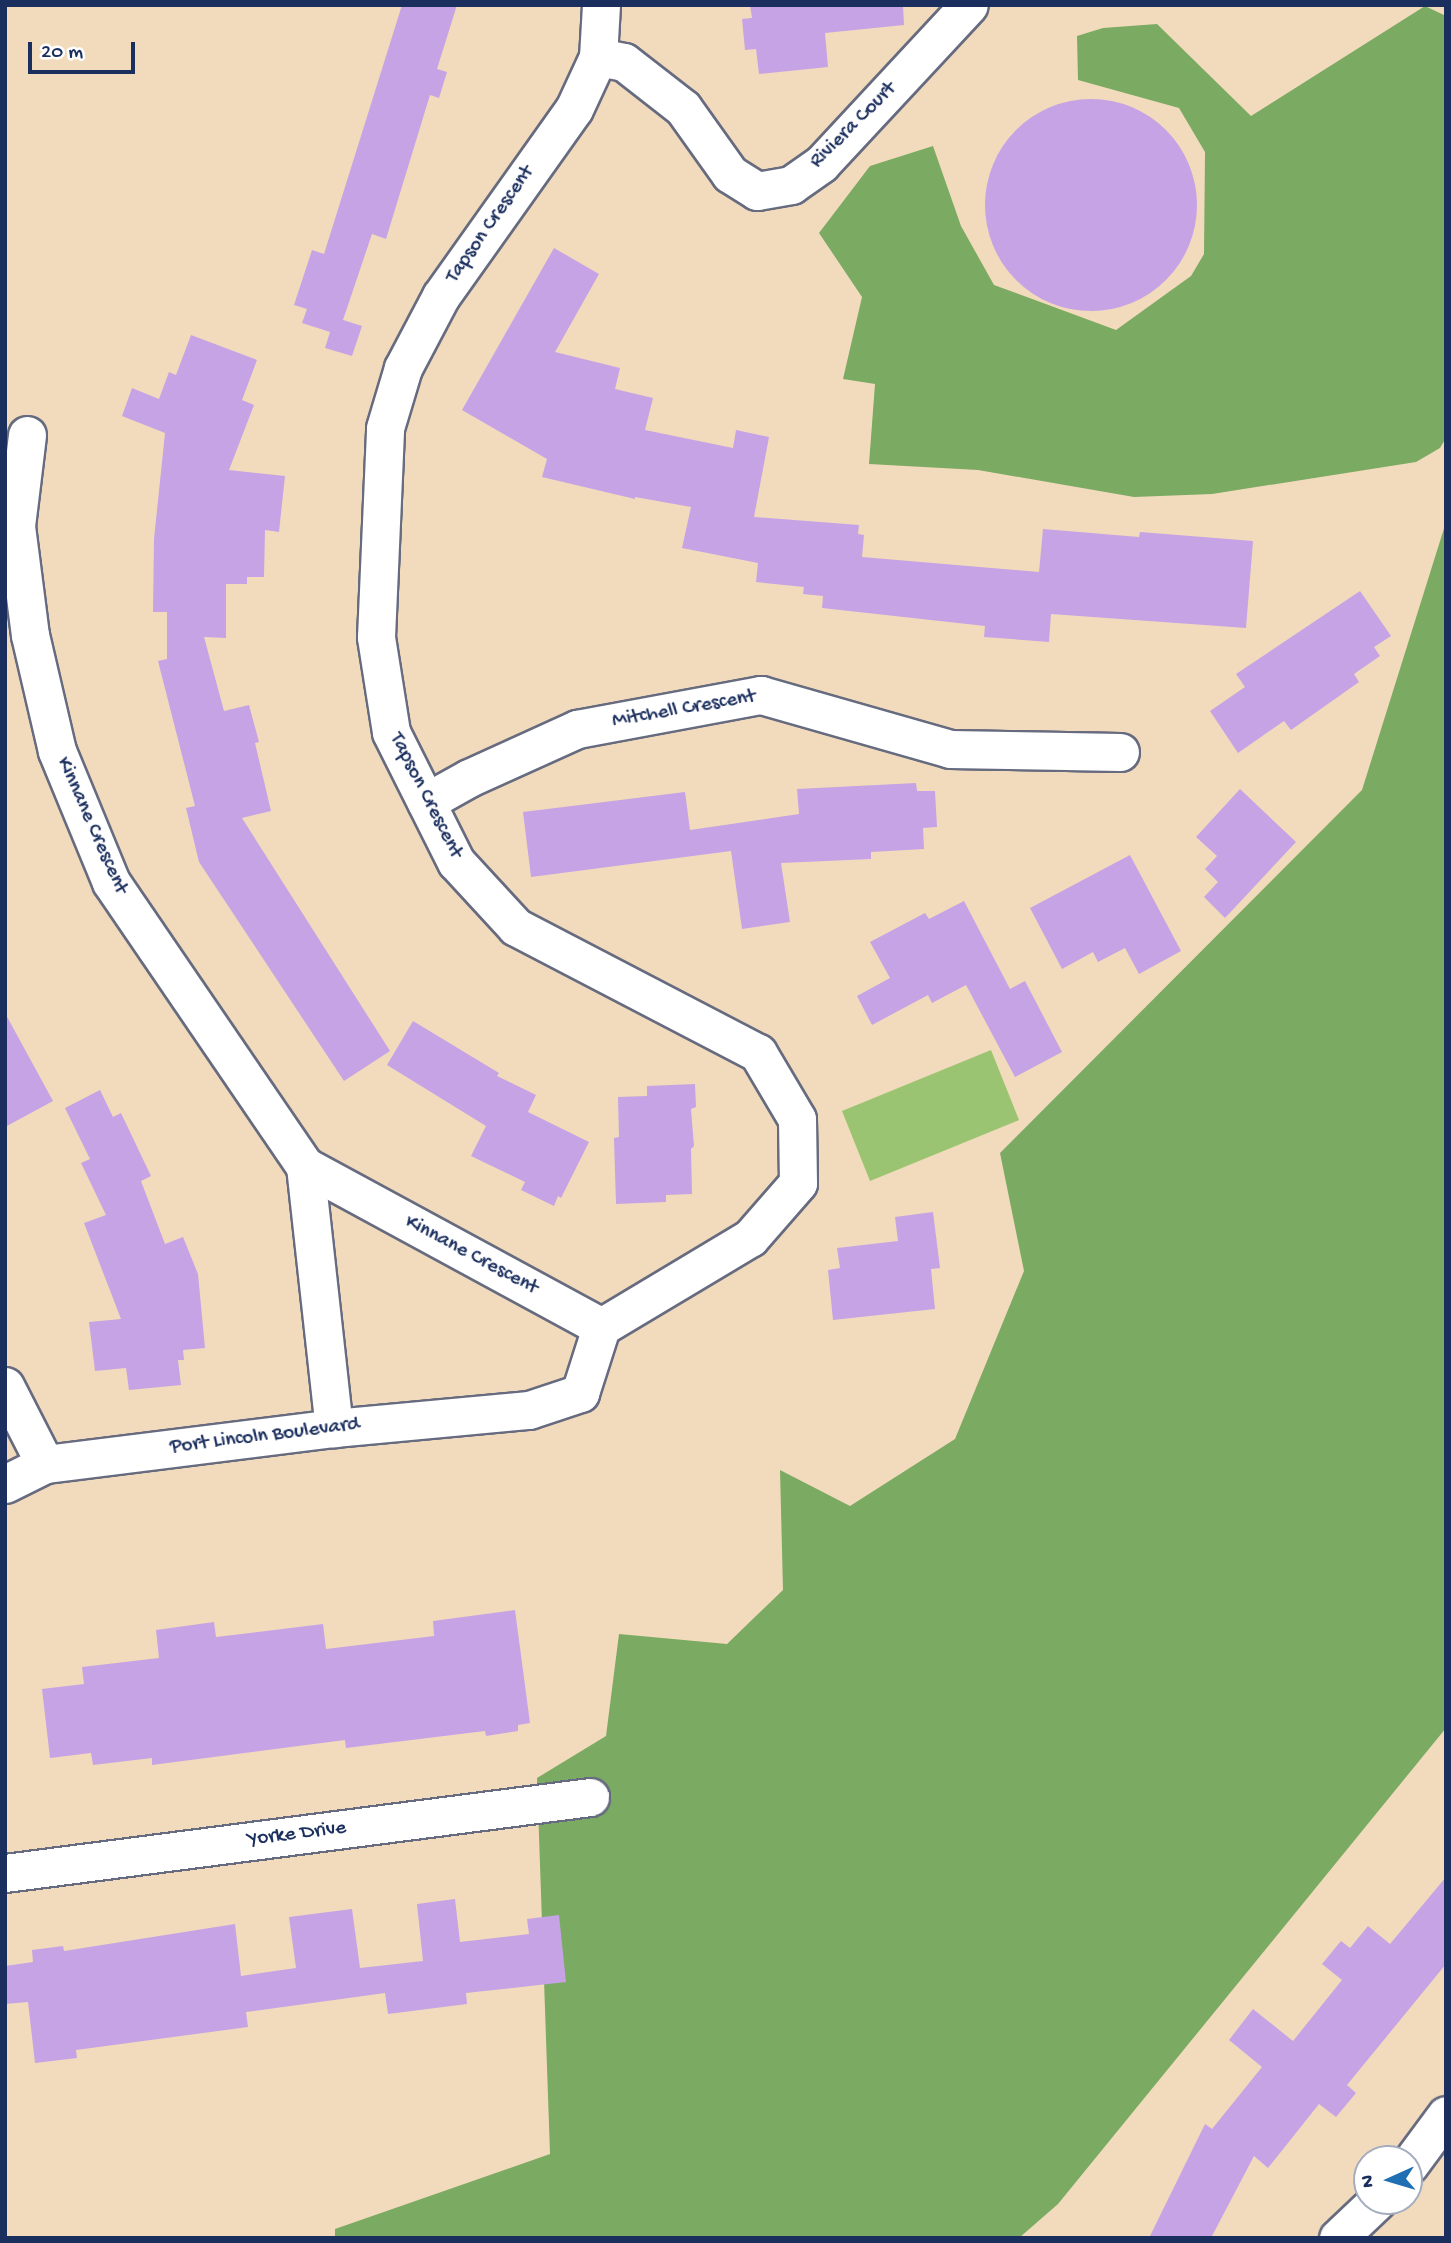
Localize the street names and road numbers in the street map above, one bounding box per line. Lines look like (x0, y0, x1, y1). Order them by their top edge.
street label: Riviera Court (805, 77, 903, 175)
street label: Tapson Crescent (441, 161, 541, 289)
street label: Mitchell Crescent (610, 685, 758, 735)
street label: Tapson Crescent (383, 729, 467, 863)
street label: Kinnane Crescent (50, 754, 132, 898)
street label: Kinnane Crescent (400, 1210, 542, 1302)
street label: Port Lincoln Boulevard (169, 1413, 361, 1461)
street label: Yorke Drive (246, 1816, 348, 1854)

